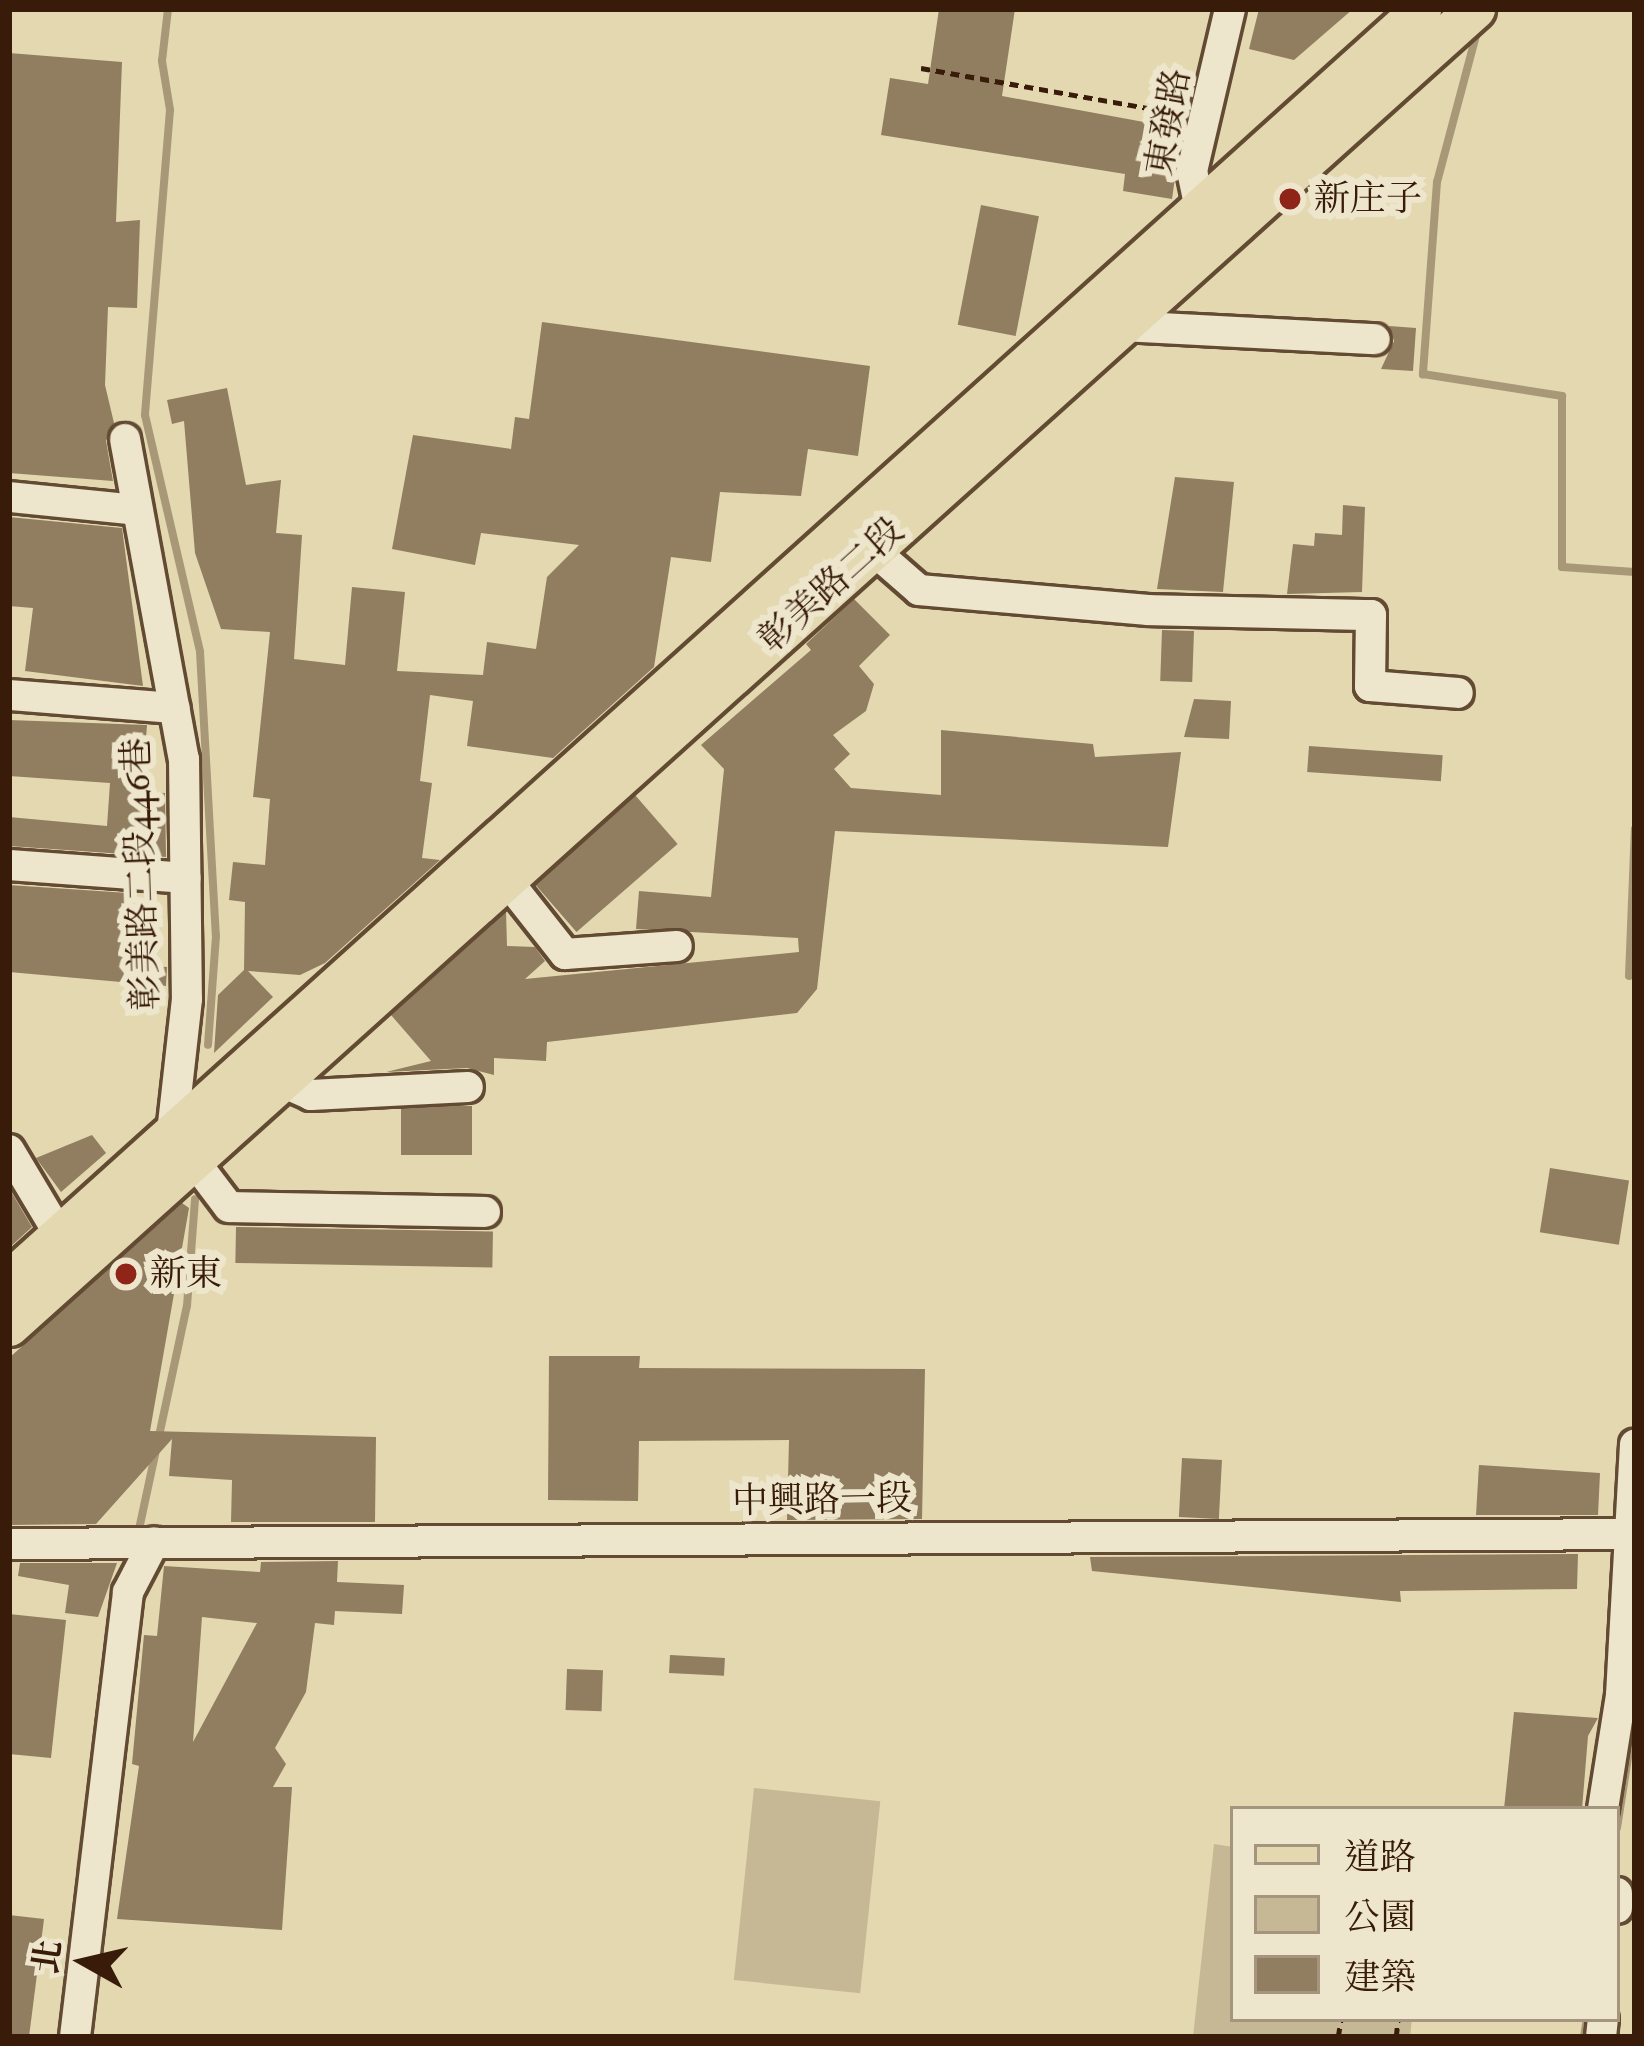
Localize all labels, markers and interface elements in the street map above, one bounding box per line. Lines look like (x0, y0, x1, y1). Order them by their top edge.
street label: 東發路 (1137, 65, 1199, 179)
place label: 新庄子 (1314, 177, 1422, 221)
marker: 新庄子 (1277, 186, 1303, 212)
street label: 彰美路二段 (750, 509, 912, 661)
street label: 彰美路二段446巷 (115, 737, 167, 1011)
place label: 新東 (150, 1252, 222, 1296)
marker: 新東 (113, 1261, 139, 1287)
street label: 中興路一段 (732, 1477, 912, 1523)
legend (1230, 1806, 1620, 2022)
text: 道路 (1344, 1835, 1416, 1880)
text: 公園 (1344, 1895, 1416, 1940)
north arrow (24, 1902, 144, 2022)
text: 北 (25, 1938, 70, 1976)
text: 建築 (1344, 1955, 1416, 2000)

